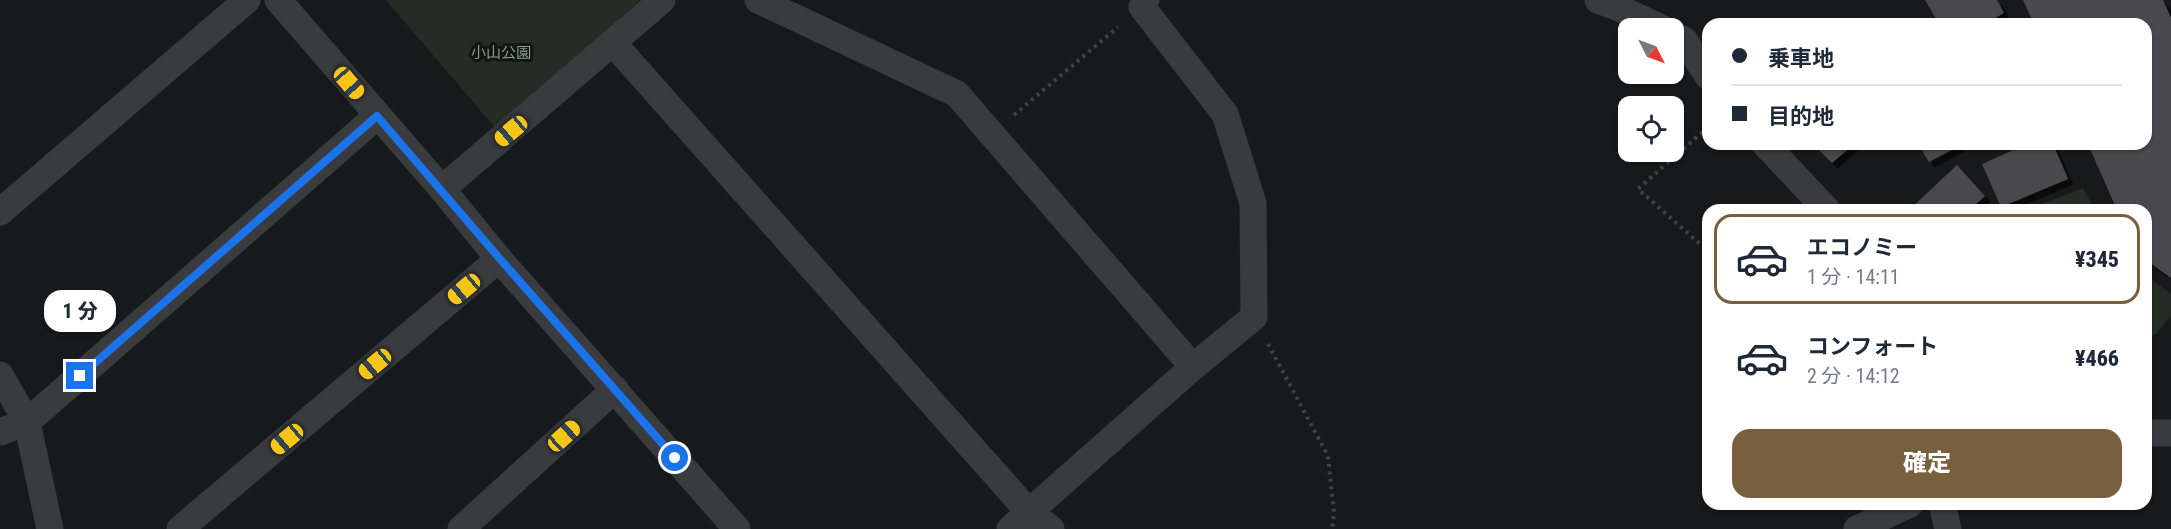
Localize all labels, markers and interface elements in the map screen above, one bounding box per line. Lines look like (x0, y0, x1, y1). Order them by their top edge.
north arrow (1618, 18, 1684, 84)
map controls (1618, 18, 1684, 162)
park label: 小山公園 (471, 44, 531, 62)
text: 乗車地 (1768, 46, 1834, 71)
car (330, 64, 368, 102)
button: locate (1618, 96, 1684, 162)
text: 目的地 (1768, 104, 1834, 129)
car (491, 113, 531, 149)
icon: car (1735, 232, 1789, 286)
text: エコノミー (1807, 235, 1917, 260)
text: ¥345 (2075, 247, 2119, 272)
text: 1 分 · 14:11 (1807, 265, 1900, 289)
car (444, 271, 484, 307)
callout: 1 分 (44, 289, 116, 331)
text: 1 分 (63, 299, 97, 323)
icon: car (1735, 331, 1789, 385)
text: コンフォート (1807, 334, 1938, 359)
car (355, 346, 395, 382)
text: ¥466 (2075, 346, 2119, 371)
route end (66, 362, 93, 389)
text: 2 分 · 14:12 (1807, 364, 1900, 388)
car (545, 417, 583, 455)
car (267, 421, 307, 457)
button: 確定 (1732, 429, 2122, 498)
route start (661, 444, 688, 471)

